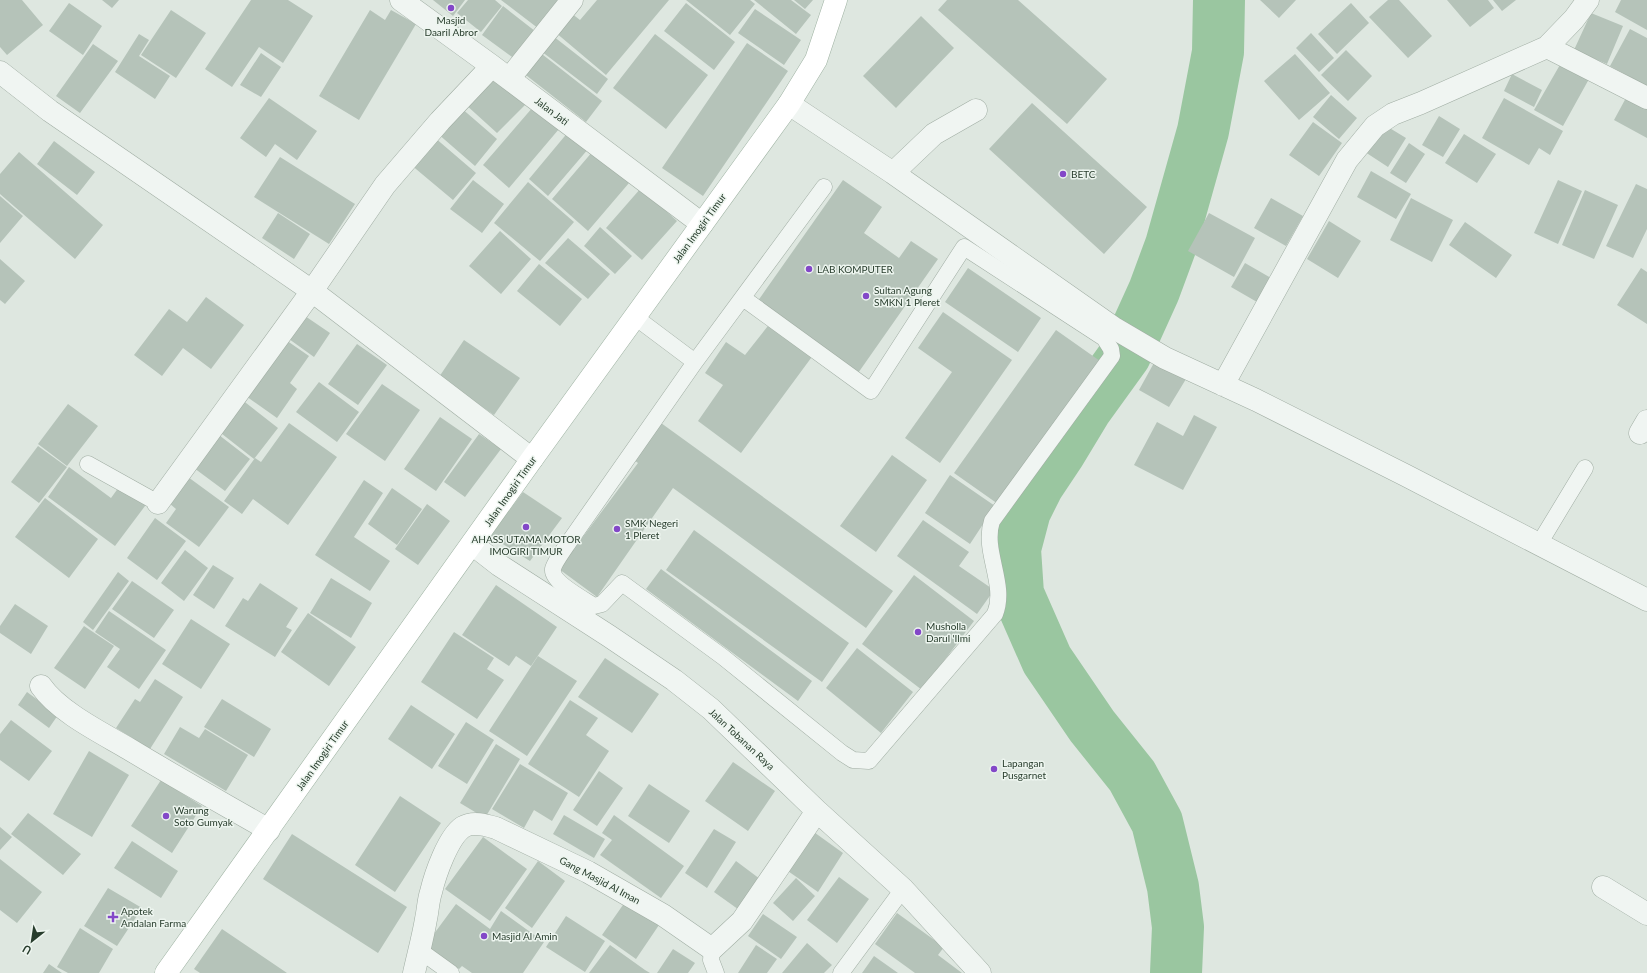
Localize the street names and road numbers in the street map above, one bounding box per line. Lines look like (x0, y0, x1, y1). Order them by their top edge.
street label: Jalan Jati (533, 94, 571, 128)
street label: Jalan Imogiri Timur (670, 191, 728, 265)
street label: Jalan Imogiri Timur (481, 453, 539, 528)
street label: Jalan Tobanan Raya (707, 706, 777, 772)
street label: Jalan Imogiri Timur (293, 717, 351, 792)
street label: Gang Masjid Al Iman (558, 854, 642, 906)

